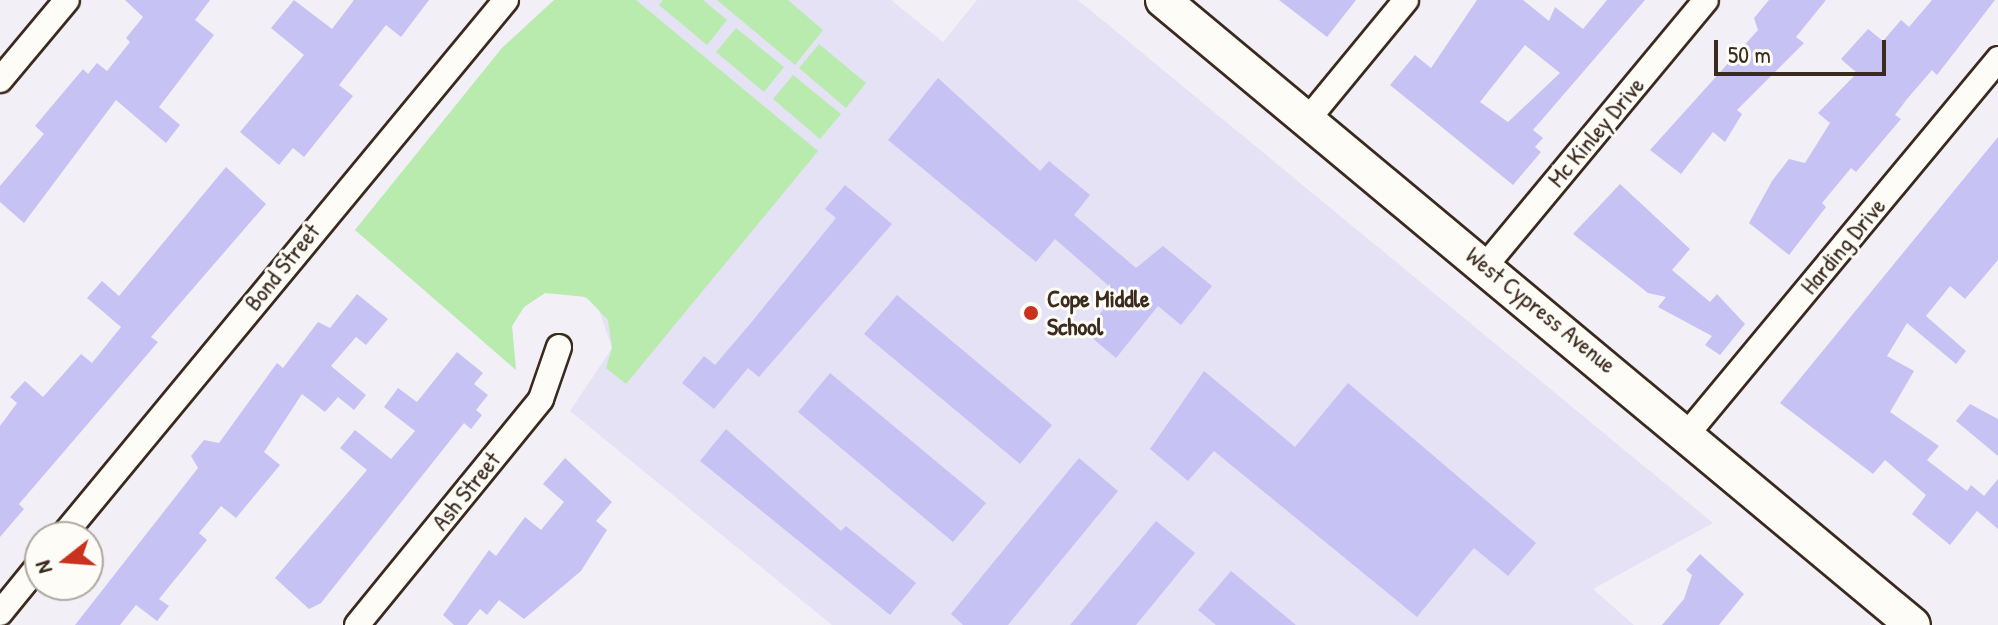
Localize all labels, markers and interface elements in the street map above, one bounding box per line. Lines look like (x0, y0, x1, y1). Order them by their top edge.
scale bar (1718, 24, 1890, 74)
text: 50 m (1728, 38, 1771, 70)
street label: Mc Kinley Drive (1542, 71, 1650, 193)
street label: Harding Drive (1794, 192, 1892, 300)
street label: Bond Street (238, 218, 326, 316)
street label: West Cypress Avenue (1460, 241, 1622, 379)
place label: Cope Middle School (1047, 285, 1149, 341)
marker: Cope Middle School (1022, 304, 1040, 322)
street label: Ash Street (426, 446, 506, 536)
north arrow (24, 521, 104, 601)
text: N (27, 557, 59, 577)

